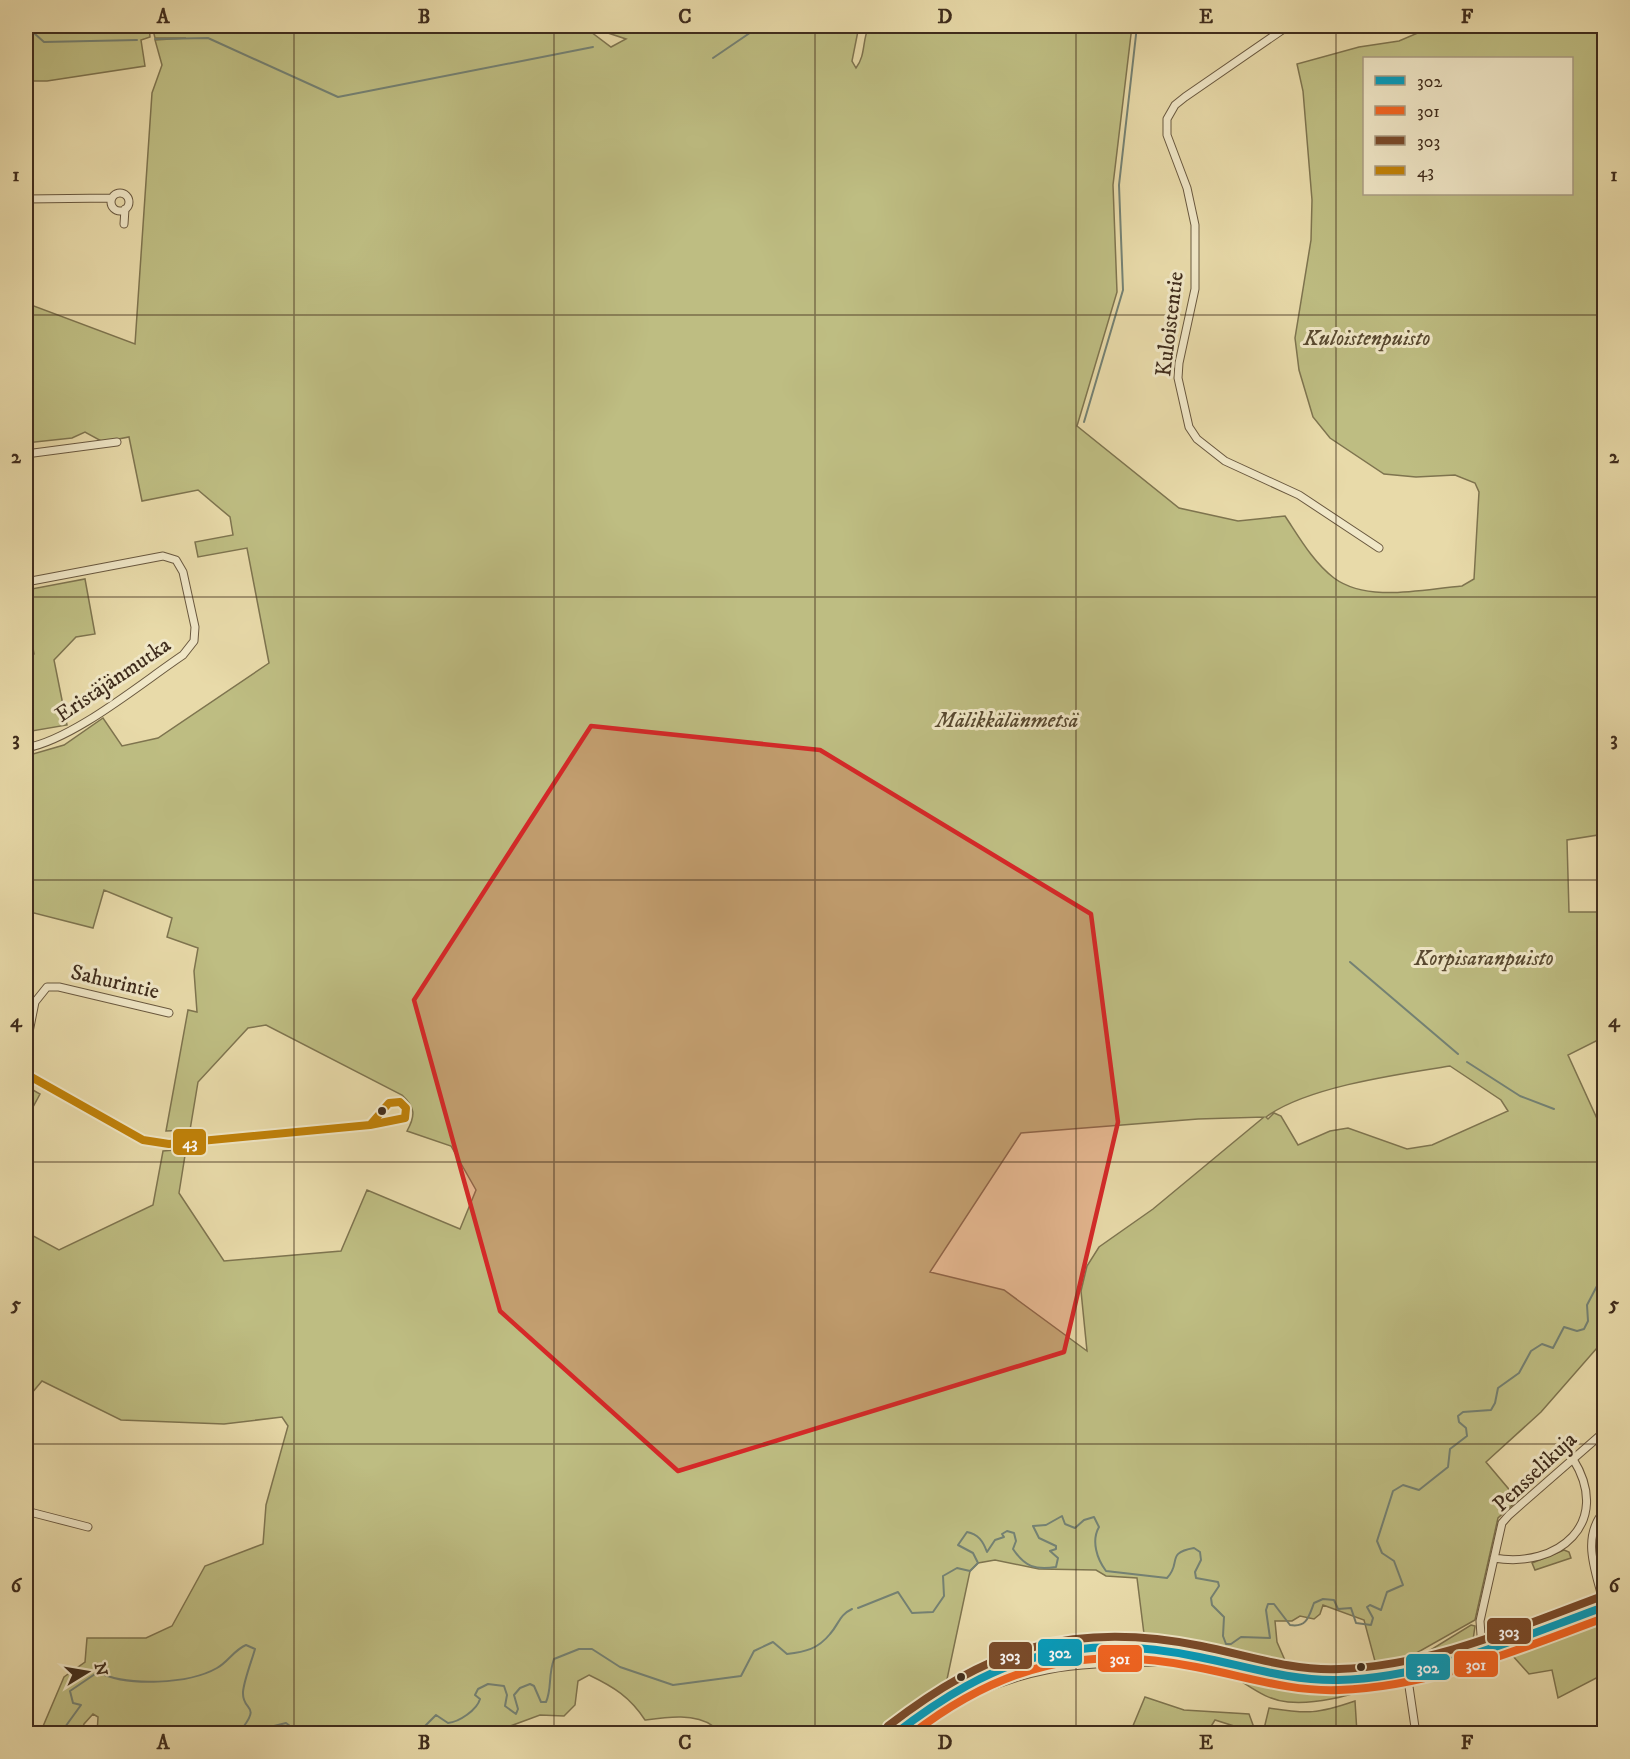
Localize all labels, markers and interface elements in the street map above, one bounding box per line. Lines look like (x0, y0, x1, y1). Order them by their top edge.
text: A (156, 5, 171, 30)
text: B (418, 5, 430, 30)
text: C (678, 5, 692, 30)
text: D (938, 5, 953, 30)
text: E (1199, 5, 1213, 30)
text: F (1461, 5, 1474, 30)
legend (1363, 57, 1573, 195)
text: 302 (1417, 71, 1442, 93)
text: 301 (1417, 101, 1440, 123)
text: 303 (1417, 131, 1440, 153)
text: 43 (1417, 161, 1434, 183)
text: 1 (12, 163, 20, 188)
text: 1 (1610, 163, 1618, 188)
street label: Kuloistentie (1150, 270, 1190, 378)
park label: Kuloistenpuisto (1303, 325, 1430, 352)
text: 2 (11, 445, 22, 470)
text: 2 (1609, 445, 1620, 470)
street label: Eristäjänmutka (50, 631, 176, 729)
park label: Mälikkälänmetsä (934, 707, 1080, 734)
text: 3 (12, 727, 20, 752)
text: 3 (1610, 727, 1618, 752)
park label: Korpisaranpuisto (1413, 945, 1554, 972)
street label: Sahurintie (68, 959, 162, 1005)
text: 4 (10, 1009, 23, 1034)
text: 4 (1608, 1009, 1621, 1034)
unlabelled marker (376, 1105, 388, 1117)
line badge: 43 (172, 1128, 207, 1156)
text: 43 (181, 1133, 198, 1153)
text: 5 (10, 1292, 21, 1317)
text: 5 (1608, 1292, 1619, 1317)
street label: Pensselikuja (1487, 1426, 1583, 1518)
text: 6 (11, 1574, 23, 1599)
text: 6 (1609, 1574, 1621, 1599)
line badge: 303 (1486, 1617, 1532, 1645)
text: 303 (1499, 1622, 1519, 1642)
line badge: 302 (1037, 1638, 1083, 1667)
line badge: 303 (988, 1641, 1033, 1670)
north arrow (57, 1642, 117, 1702)
text: 302 (1049, 1643, 1072, 1663)
line badge: 301 (1097, 1644, 1143, 1673)
text: 303 (1000, 1646, 1020, 1666)
text: 301 (1110, 1649, 1130, 1669)
line badge: 301 (1453, 1650, 1499, 1678)
line badge: 302 (1405, 1653, 1451, 1681)
text: 301 (1466, 1655, 1486, 1675)
text: 302 (1417, 1658, 1440, 1678)
text: N (90, 1661, 112, 1678)
unlabelled marker (1355, 1661, 1367, 1673)
unlabelled marker (955, 1671, 967, 1683)
text: A (156, 1731, 171, 1756)
text: B (418, 1731, 430, 1756)
text: C (678, 1731, 692, 1756)
text: D (938, 1731, 953, 1756)
text: E (1199, 1731, 1213, 1756)
text: F (1461, 1731, 1474, 1756)

